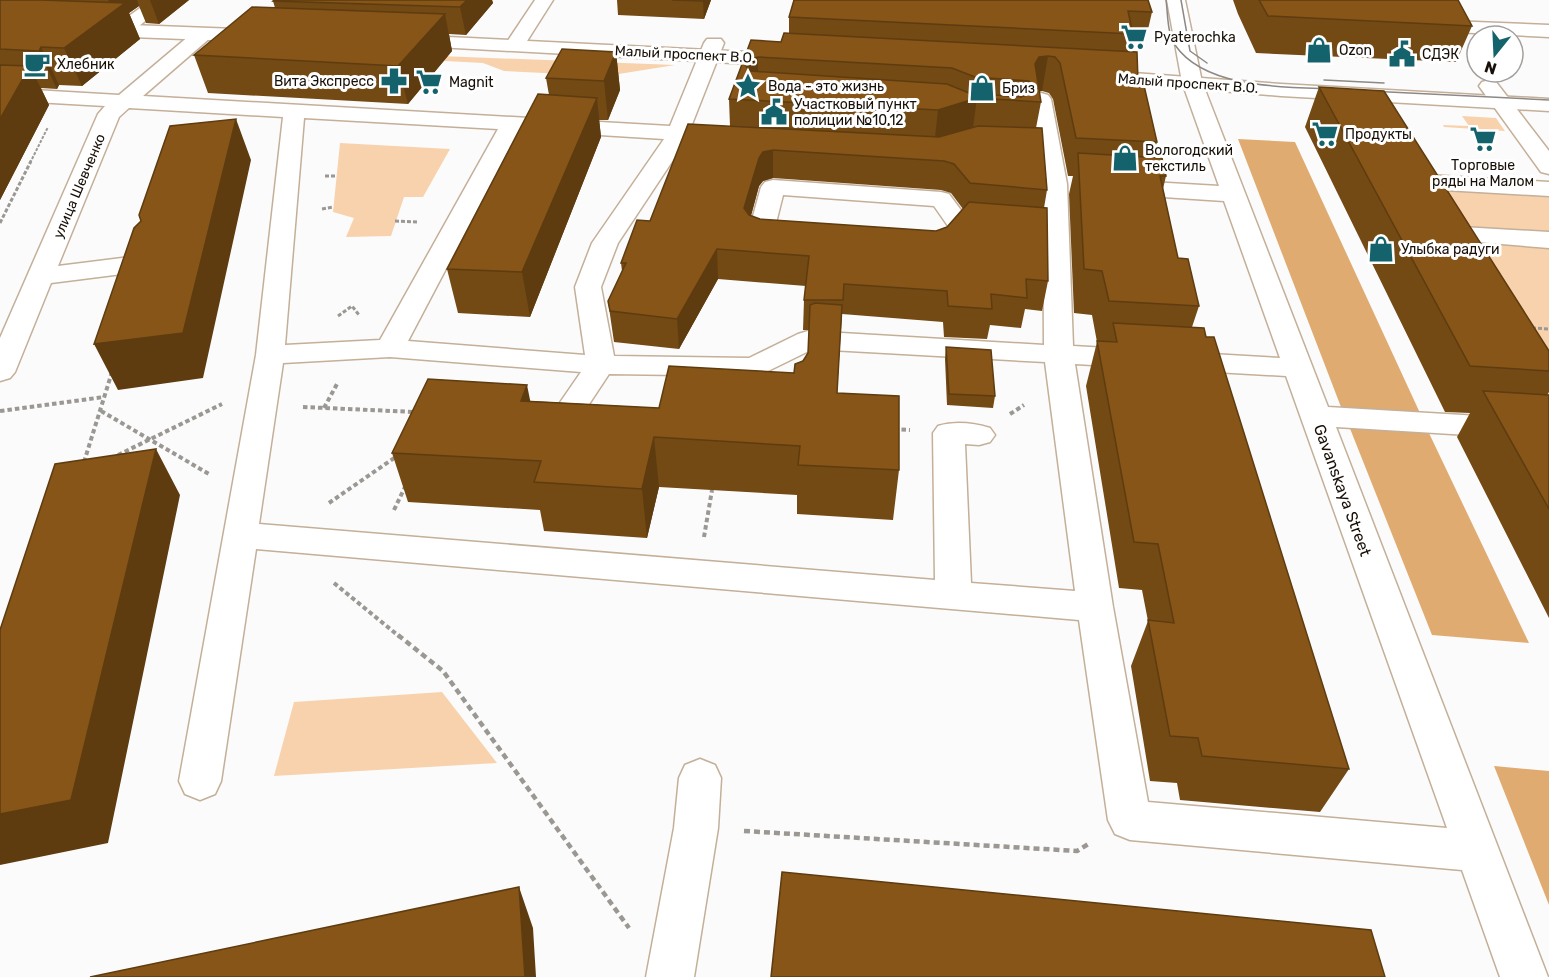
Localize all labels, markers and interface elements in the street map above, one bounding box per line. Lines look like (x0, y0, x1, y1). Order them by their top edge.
supermarket icon: Pyaterochka (1119, 22, 1149, 52)
north arrow (1465, 24, 1525, 84)
place label: Pyaterochka (1154, 29, 1236, 46)
shop icon: Ozon (1304, 35, 1334, 65)
public building icon: СДЭК (1387, 39, 1417, 69)
street label: Малый проспект В.О. (614, 42, 756, 67)
place label: Ozon (1339, 42, 1372, 59)
place label: СДЭК (1422, 46, 1459, 63)
cafe icon: Хлебник (22, 49, 52, 79)
place label: Хлебник (57, 56, 115, 73)
text: N (1482, 57, 1499, 79)
pharmacy icon: Вита Экспресс (379, 66, 409, 96)
supermarket icon: Magnit (414, 67, 444, 97)
street label: Малый проспект В.О. (1117, 70, 1259, 97)
place icon: Вода - это жизнь (733, 71, 763, 101)
place label: Вита Экспресс (274, 73, 374, 90)
shop icon: Бриз (967, 73, 997, 103)
place label: Magnit (449, 74, 494, 91)
place label: Вода - это жизнь (768, 78, 884, 95)
place label: Бриз (1002, 80, 1035, 97)
place label: Участковый пункт полиции №10,12 (794, 96, 917, 129)
public building icon: Участковый пункт полиции №10,12 (759, 97, 789, 127)
supermarket icon: Продукты (1310, 119, 1340, 149)
supermarket icon: Торговые ряды на Малом (1468, 124, 1498, 154)
place label: Продукты (1345, 126, 1412, 143)
street label: улица Шевченко (50, 131, 109, 241)
place label: Вологодский текстиль (1145, 142, 1233, 175)
shop icon: Вологодский текстиль (1110, 143, 1140, 173)
place label: Торговые ряды на Малом (1432, 157, 1534, 190)
shop icon: Улыбка радуги (1366, 234, 1396, 264)
place label: Улыбка радуги (1401, 241, 1500, 258)
street label: Gavanskaya Street (1310, 422, 1375, 559)

